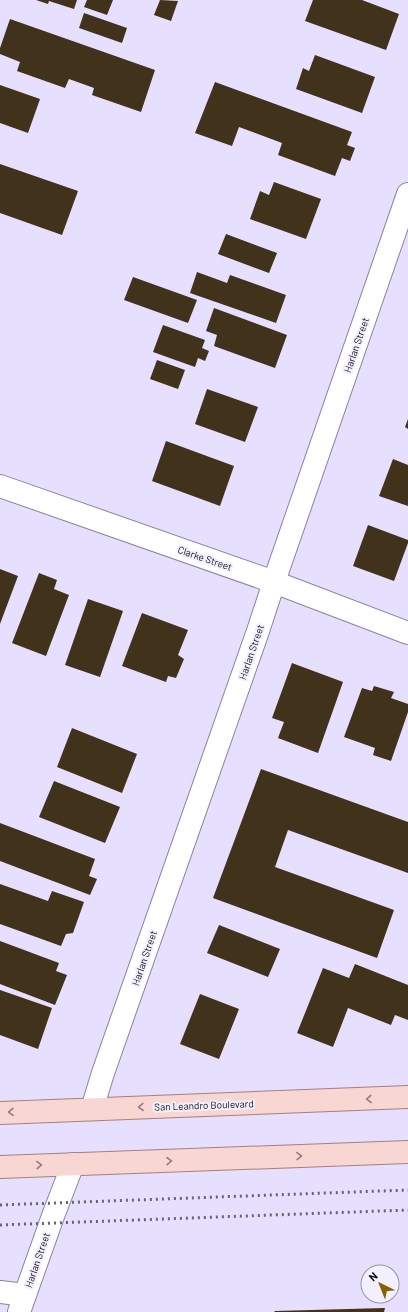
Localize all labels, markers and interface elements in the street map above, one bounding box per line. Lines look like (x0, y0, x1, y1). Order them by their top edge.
street label: Harlan Street (341, 316, 371, 374)
street label: Clarke Street (176, 543, 234, 573)
street label: Harlan Street (236, 623, 266, 681)
street label: Harlan Street (129, 929, 159, 987)
one-way arrow (366, 1094, 372, 1103)
street label: San Leandro Boulevard (154, 1097, 254, 1113)
one-way arrow (138, 1103, 144, 1112)
one-way arrow (8, 1108, 14, 1116)
one-way arrow (296, 1152, 302, 1160)
one-way arrow (166, 1156, 172, 1165)
one-way arrow (36, 1161, 42, 1170)
street label: Harlan Street (22, 1231, 52, 1289)
north arrow (360, 1264, 400, 1304)
text: N (366, 1269, 380, 1284)

